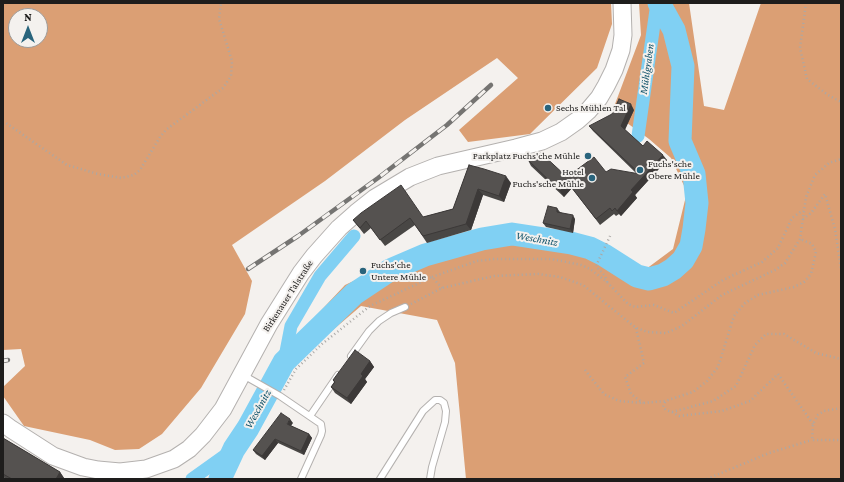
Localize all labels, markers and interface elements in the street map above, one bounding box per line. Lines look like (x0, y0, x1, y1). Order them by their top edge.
north arrow (8, 8, 48, 48)
text: N (24, 11, 32, 23)
water label: Mühlgraben (637, 43, 657, 95)
place label: Sechs Mühlen Tal (556, 102, 626, 114)
marker: Sechs Mühlen Tal (543, 103, 553, 113)
place label: Parkplatz Fuchs'che Mühle (473, 150, 580, 162)
marker: Parkplatz Fuchs'che Mühle (583, 151, 593, 161)
place label: Fuchs'sche Obere Mühle (648, 158, 700, 182)
marker: Fuchs'sche Obere Mühle (635, 165, 645, 175)
place label: Hotel Fuchs'sche Mühle (513, 166, 584, 190)
marker: Hotel Fuchs'sche Mühle (587, 173, 597, 183)
water label: Weschnitz (515, 229, 559, 249)
street label: Birkenauer Talstraße (260, 258, 316, 334)
place label: Fuchs'che Untere Mühle (371, 259, 426, 282)
marker: Fuchs'che Untere Mühle (358, 266, 368, 276)
water label: Weschnitz (242, 387, 274, 431)

